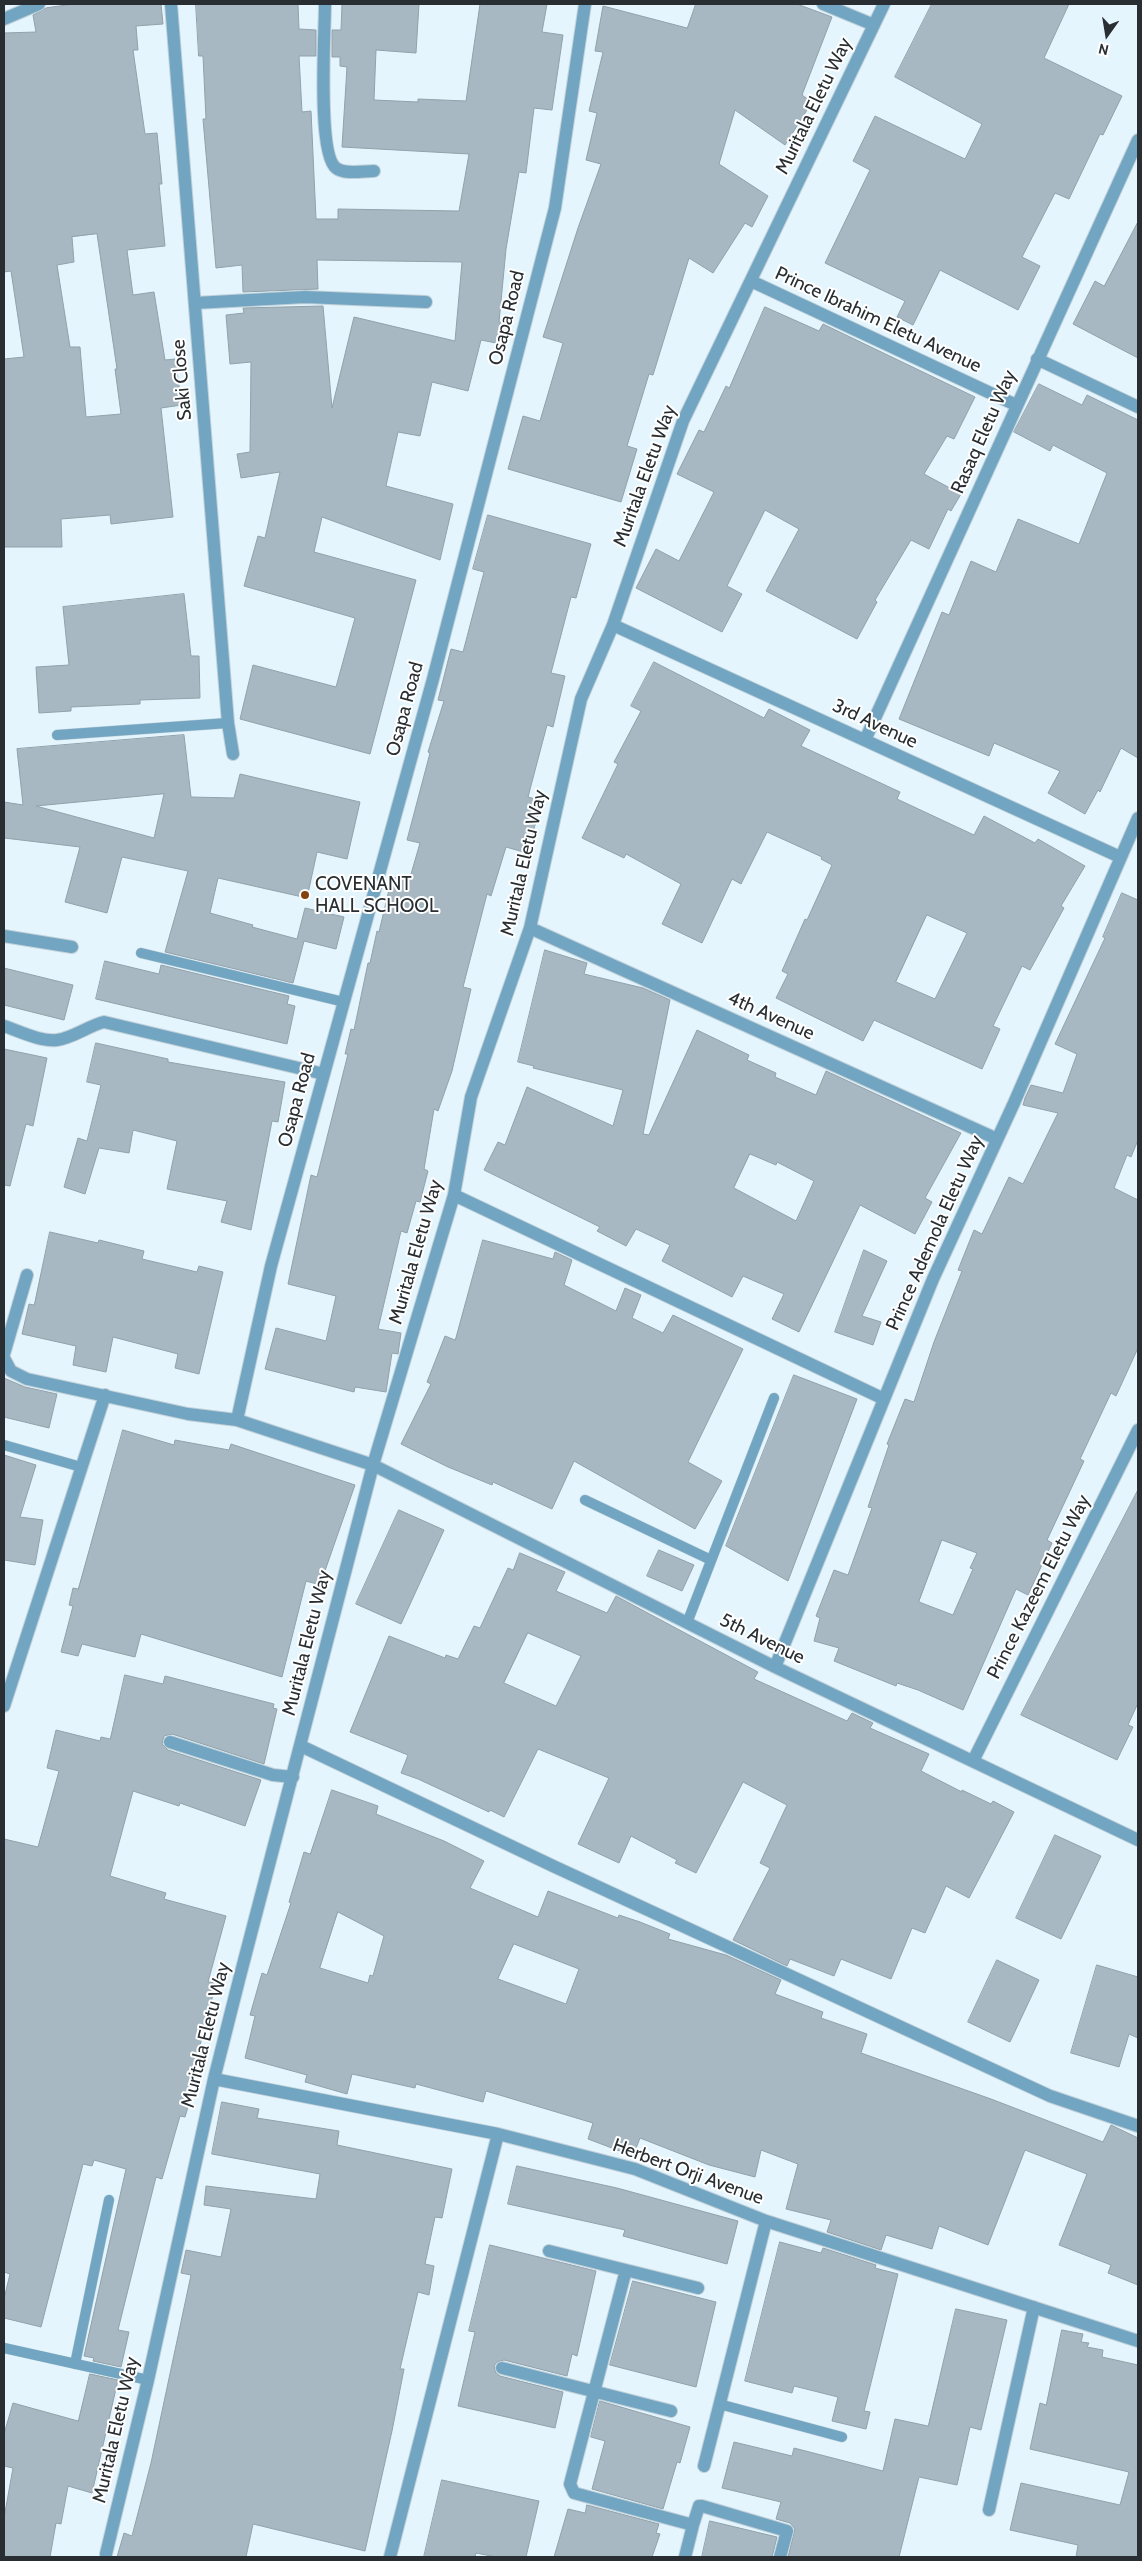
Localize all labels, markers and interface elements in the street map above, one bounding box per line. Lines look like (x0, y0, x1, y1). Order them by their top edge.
north arrow (1082, 10, 1132, 60)
street label: Muritala Eletu Way (771, 34, 857, 178)
text: N (1097, 40, 1110, 59)
street label: Prince Ibrahim Eletu Avenue (771, 262, 985, 378)
street label: Osapa Road (484, 268, 530, 368)
street label: Saki Close (167, 339, 197, 421)
street label: Rasaq Eletu Way (947, 367, 1021, 497)
street label: Muritala Eletu Way (609, 402, 681, 550)
street label: Osapa Road (381, 659, 429, 759)
street label: 3rd Avenue (829, 694, 921, 754)
street label: Muritala Eletu Way (496, 788, 552, 938)
place label: COVENANT HALL SCHOOL (315, 873, 438, 917)
marker: COVENANT HALL SCHOOL (299, 889, 311, 901)
street label: 4th Avenue (724, 987, 818, 1045)
street label: Osapa Road (273, 1050, 321, 1150)
street label: Prince Ademola Eletu Way (882, 1132, 988, 1334)
street label: Muritala Eletu Way (384, 1177, 448, 1327)
street label: Prince Kazeem Eletu Way (983, 1491, 1095, 1683)
street label: Muritala Eletu Way (278, 1568, 336, 1718)
street label: 5th Avenue (716, 1609, 808, 1669)
street label: Muritala Eletu Way (177, 1960, 235, 2110)
street label: Herbert Orji Avenue (609, 2134, 767, 2210)
street label: Muritala Eletu Way (88, 2355, 144, 2505)

